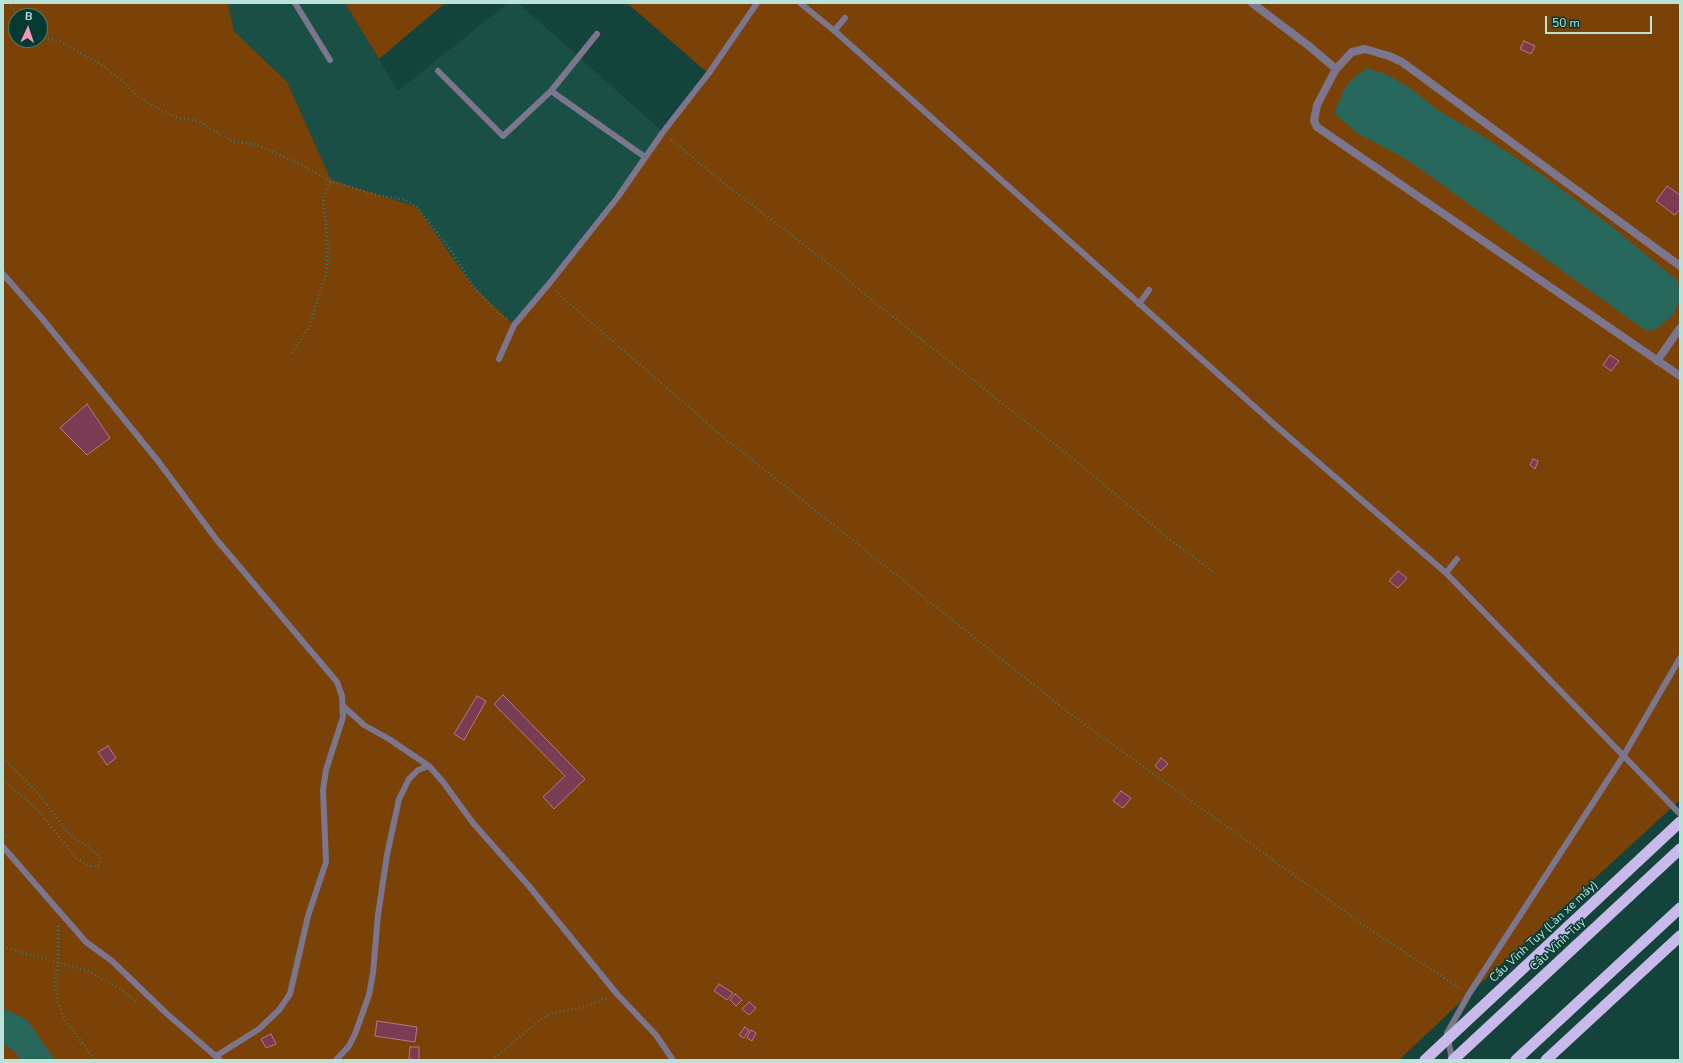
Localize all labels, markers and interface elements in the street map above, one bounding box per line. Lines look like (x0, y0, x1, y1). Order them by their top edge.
north arrow (8, 8, 48, 48)
scale bar (1547, 8, 1654, 34)
text: B (24, 9, 33, 24)
text: 50 m (1552, 15, 1580, 31)
street label: Cầu Vĩnh Tuy (Làn xe máy) (1487, 878, 1601, 986)
street label: Cầu Vĩnh Tuy (1527, 915, 1589, 975)

